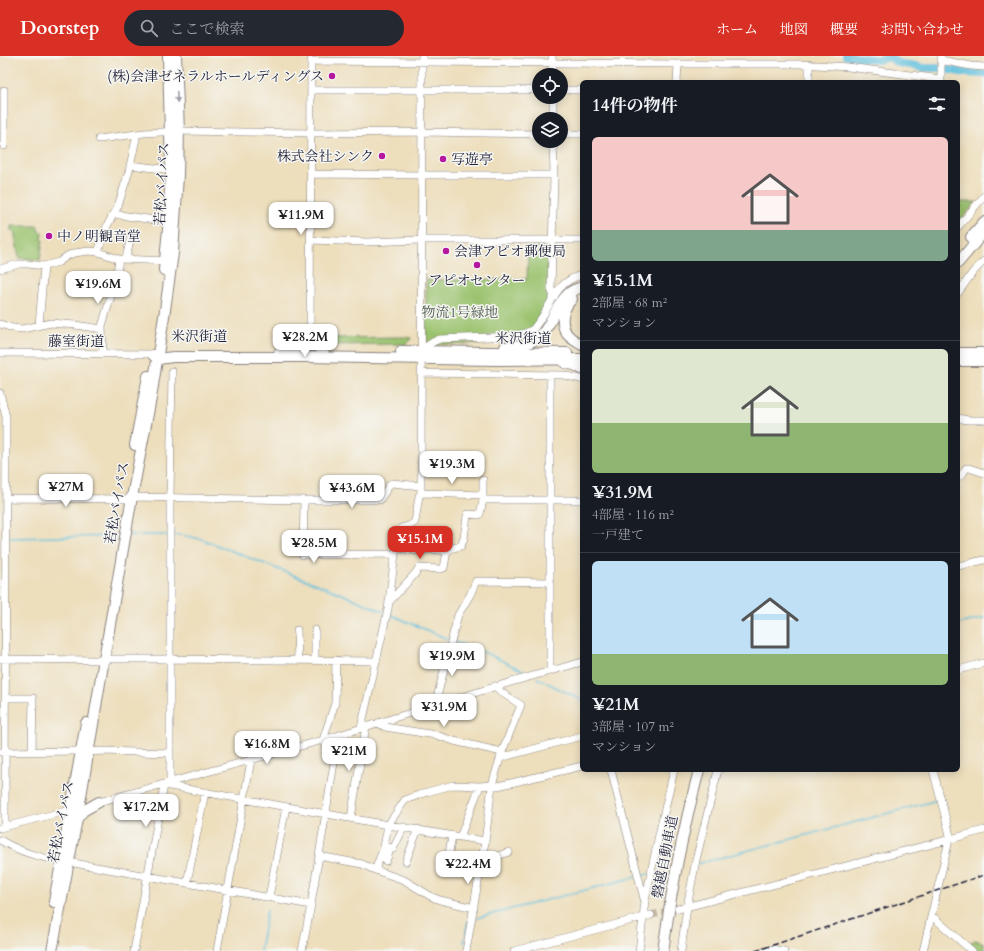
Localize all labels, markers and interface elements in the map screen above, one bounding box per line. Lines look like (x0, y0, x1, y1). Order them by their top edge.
search box (124, 10, 404, 46)
text: Doorstep (20, 15, 100, 41)
icon: search (138, 17, 160, 39)
text: ここで検索 (170, 19, 245, 39)
text: ホーム (716, 20, 758, 39)
text: 地図 (780, 20, 808, 39)
text: 概要 (830, 20, 858, 39)
text: お問い合わせ (880, 20, 964, 39)
place label: (株)会津ゼネラルホールディングス (107, 67, 324, 86)
map controls (532, 68, 568, 148)
button: locate (532, 68, 568, 104)
marker: (株)会津ゼネラルホールディングス (327, 71, 337, 81)
one-way arrow (174, 91, 180, 104)
icon: filters (926, 93, 948, 115)
text: 14件の物件 (592, 94, 677, 117)
button: layers (532, 112, 568, 148)
street label: 若松バイパス (150, 142, 174, 226)
place label: 株式会社シンク (277, 147, 374, 166)
place label: 写遊亭 (451, 150, 493, 169)
marker: 株式会社シンク (377, 151, 387, 161)
marker: 写遊亭 (438, 154, 448, 164)
icon: home (734, 163, 806, 235)
pin: ¥11.9M (268, 202, 334, 236)
text: ¥11.9M (278, 206, 324, 224)
place label: 中ノ明観音堂 (57, 227, 141, 246)
marker: 中ノ明観音堂 (44, 231, 54, 241)
place label: 会津アピオ郵便局 (454, 242, 566, 261)
marker: 会津アピオ郵便局 (441, 246, 451, 256)
marker: アピオセンター (472, 260, 482, 270)
text: ¥15.1M (592, 269, 653, 292)
pin: ¥19.6M (65, 271, 131, 305)
place label: アピオセンター (428, 271, 526, 290)
text: ¥19.6M (75, 275, 121, 293)
text: 2部屋 · 68 m² (592, 294, 667, 312)
park label: 物流1号緑地 (421, 303, 499, 322)
text: マンション (592, 314, 656, 332)
pin: ¥28.2M (272, 324, 338, 358)
street label: 米沢街道 (171, 327, 227, 346)
text: ¥28.2M (282, 328, 328, 346)
street label: 米沢街道 (495, 329, 551, 348)
street label: 藤室街道 (48, 332, 104, 351)
icon: home (734, 375, 806, 447)
pin: ¥19.3M (419, 451, 485, 485)
text: ¥19.3M (429, 455, 475, 473)
street label: 若松バイパス (100, 460, 134, 546)
pin: ¥27M (42, 474, 90, 508)
pin: ¥43.6M (319, 475, 385, 509)
text: ¥27M (48, 478, 84, 496)
text: ¥43.6M (329, 479, 375, 497)
text: ¥31.9M (592, 481, 653, 504)
text: 4部屋 · 116 m² (592, 506, 674, 524)
pin: ¥15.1M (387, 526, 453, 560)
text: 一戸建て (592, 526, 644, 544)
pin: ¥28.5M (281, 530, 347, 564)
text: ¥15.1M (397, 530, 443, 548)
text: ¥28.5M (291, 534, 337, 552)
icon: home (734, 587, 806, 659)
pin: ¥19.9M (419, 643, 485, 677)
text: ¥19.9M (429, 647, 475, 665)
text: ¥21M (592, 693, 639, 716)
pin: ¥31.9M (411, 694, 477, 728)
text: ¥31.9M (421, 698, 467, 716)
text: 3部屋 · 107 m² (592, 718, 674, 736)
pin: ¥16.8M (234, 731, 300, 765)
text: ¥16.8M (244, 735, 290, 753)
pin: ¥21M (325, 738, 373, 772)
text: マンション (592, 738, 656, 756)
text: ¥21M (331, 742, 367, 760)
street label: 若松バイパス (44, 779, 78, 865)
pin: ¥17.2M (113, 794, 179, 828)
text: ¥17.2M (123, 798, 169, 816)
street label: 磐越自動車道 (648, 814, 682, 900)
pin: ¥22.4M (435, 851, 501, 885)
text: ¥22.4M (445, 855, 491, 873)

